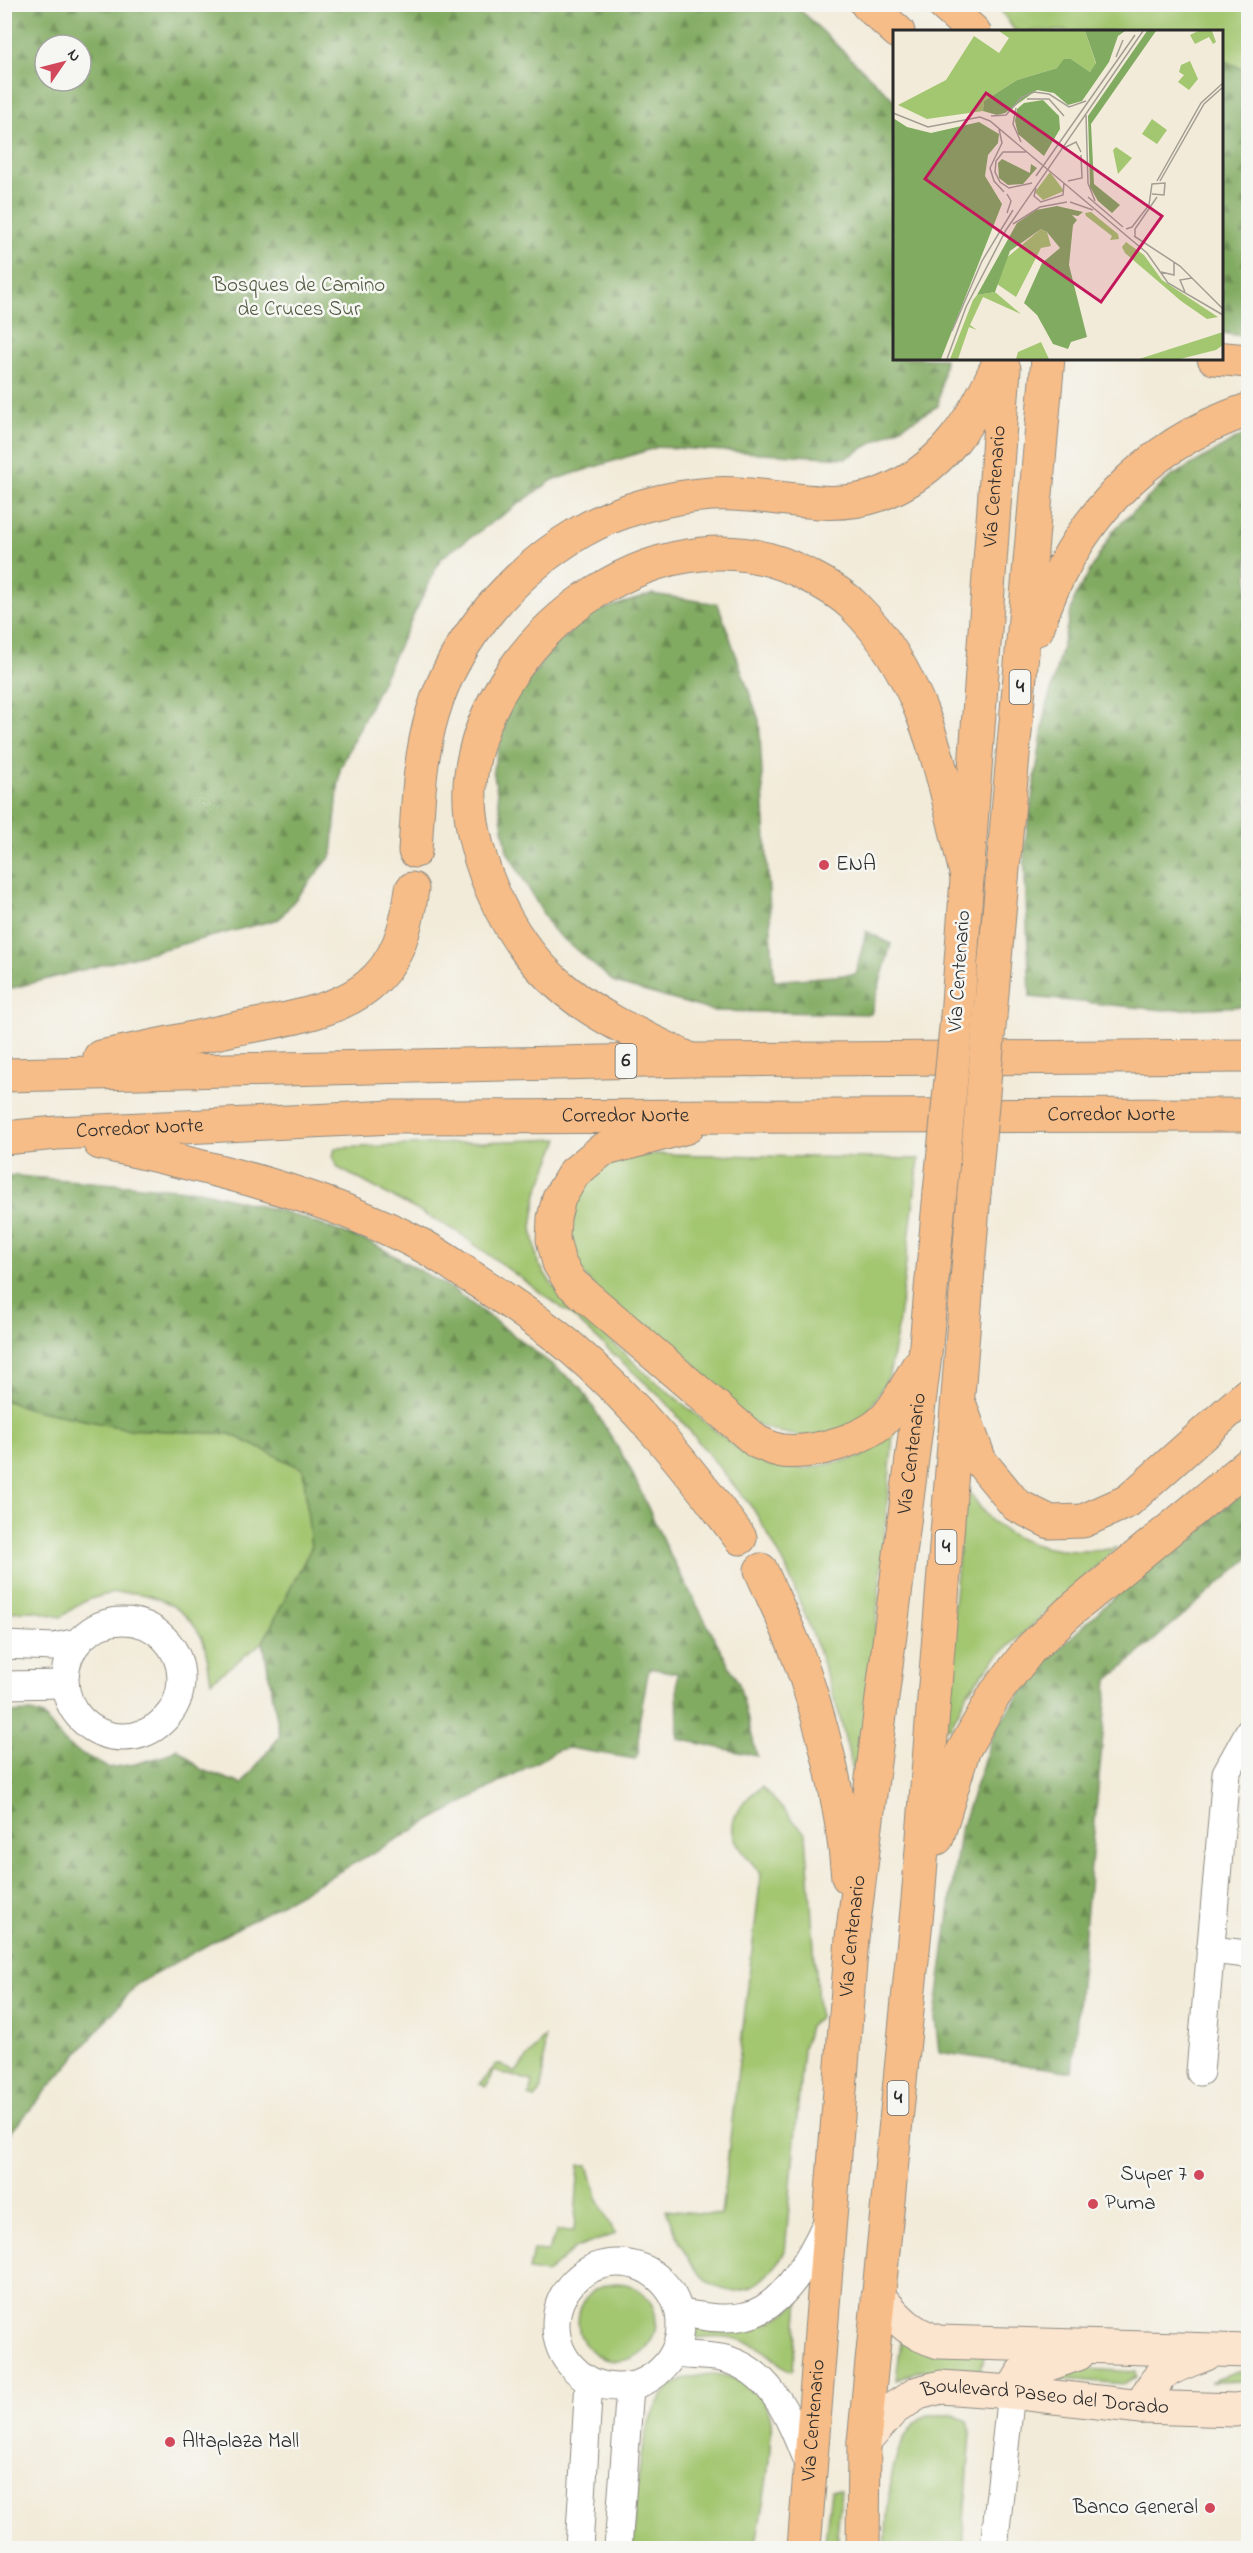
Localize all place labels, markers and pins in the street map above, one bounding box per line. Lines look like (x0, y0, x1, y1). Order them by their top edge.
place label: ENA (836, 850, 876, 880)
marker: ENA (817, 858, 831, 872)
place label: Super 7 (1120, 2160, 1187, 2190)
marker: Super 7 (1192, 2168, 1206, 2182)
place label: Puma (1105, 2189, 1155, 2219)
marker: Puma (1086, 2197, 1100, 2211)
place label: Altaplaza Mall (182, 2427, 299, 2457)
marker: Altaplaza Mall (163, 2435, 177, 2449)
place label: Banco General (1072, 2493, 1198, 2523)
marker: Banco General (1203, 2501, 1217, 2515)

